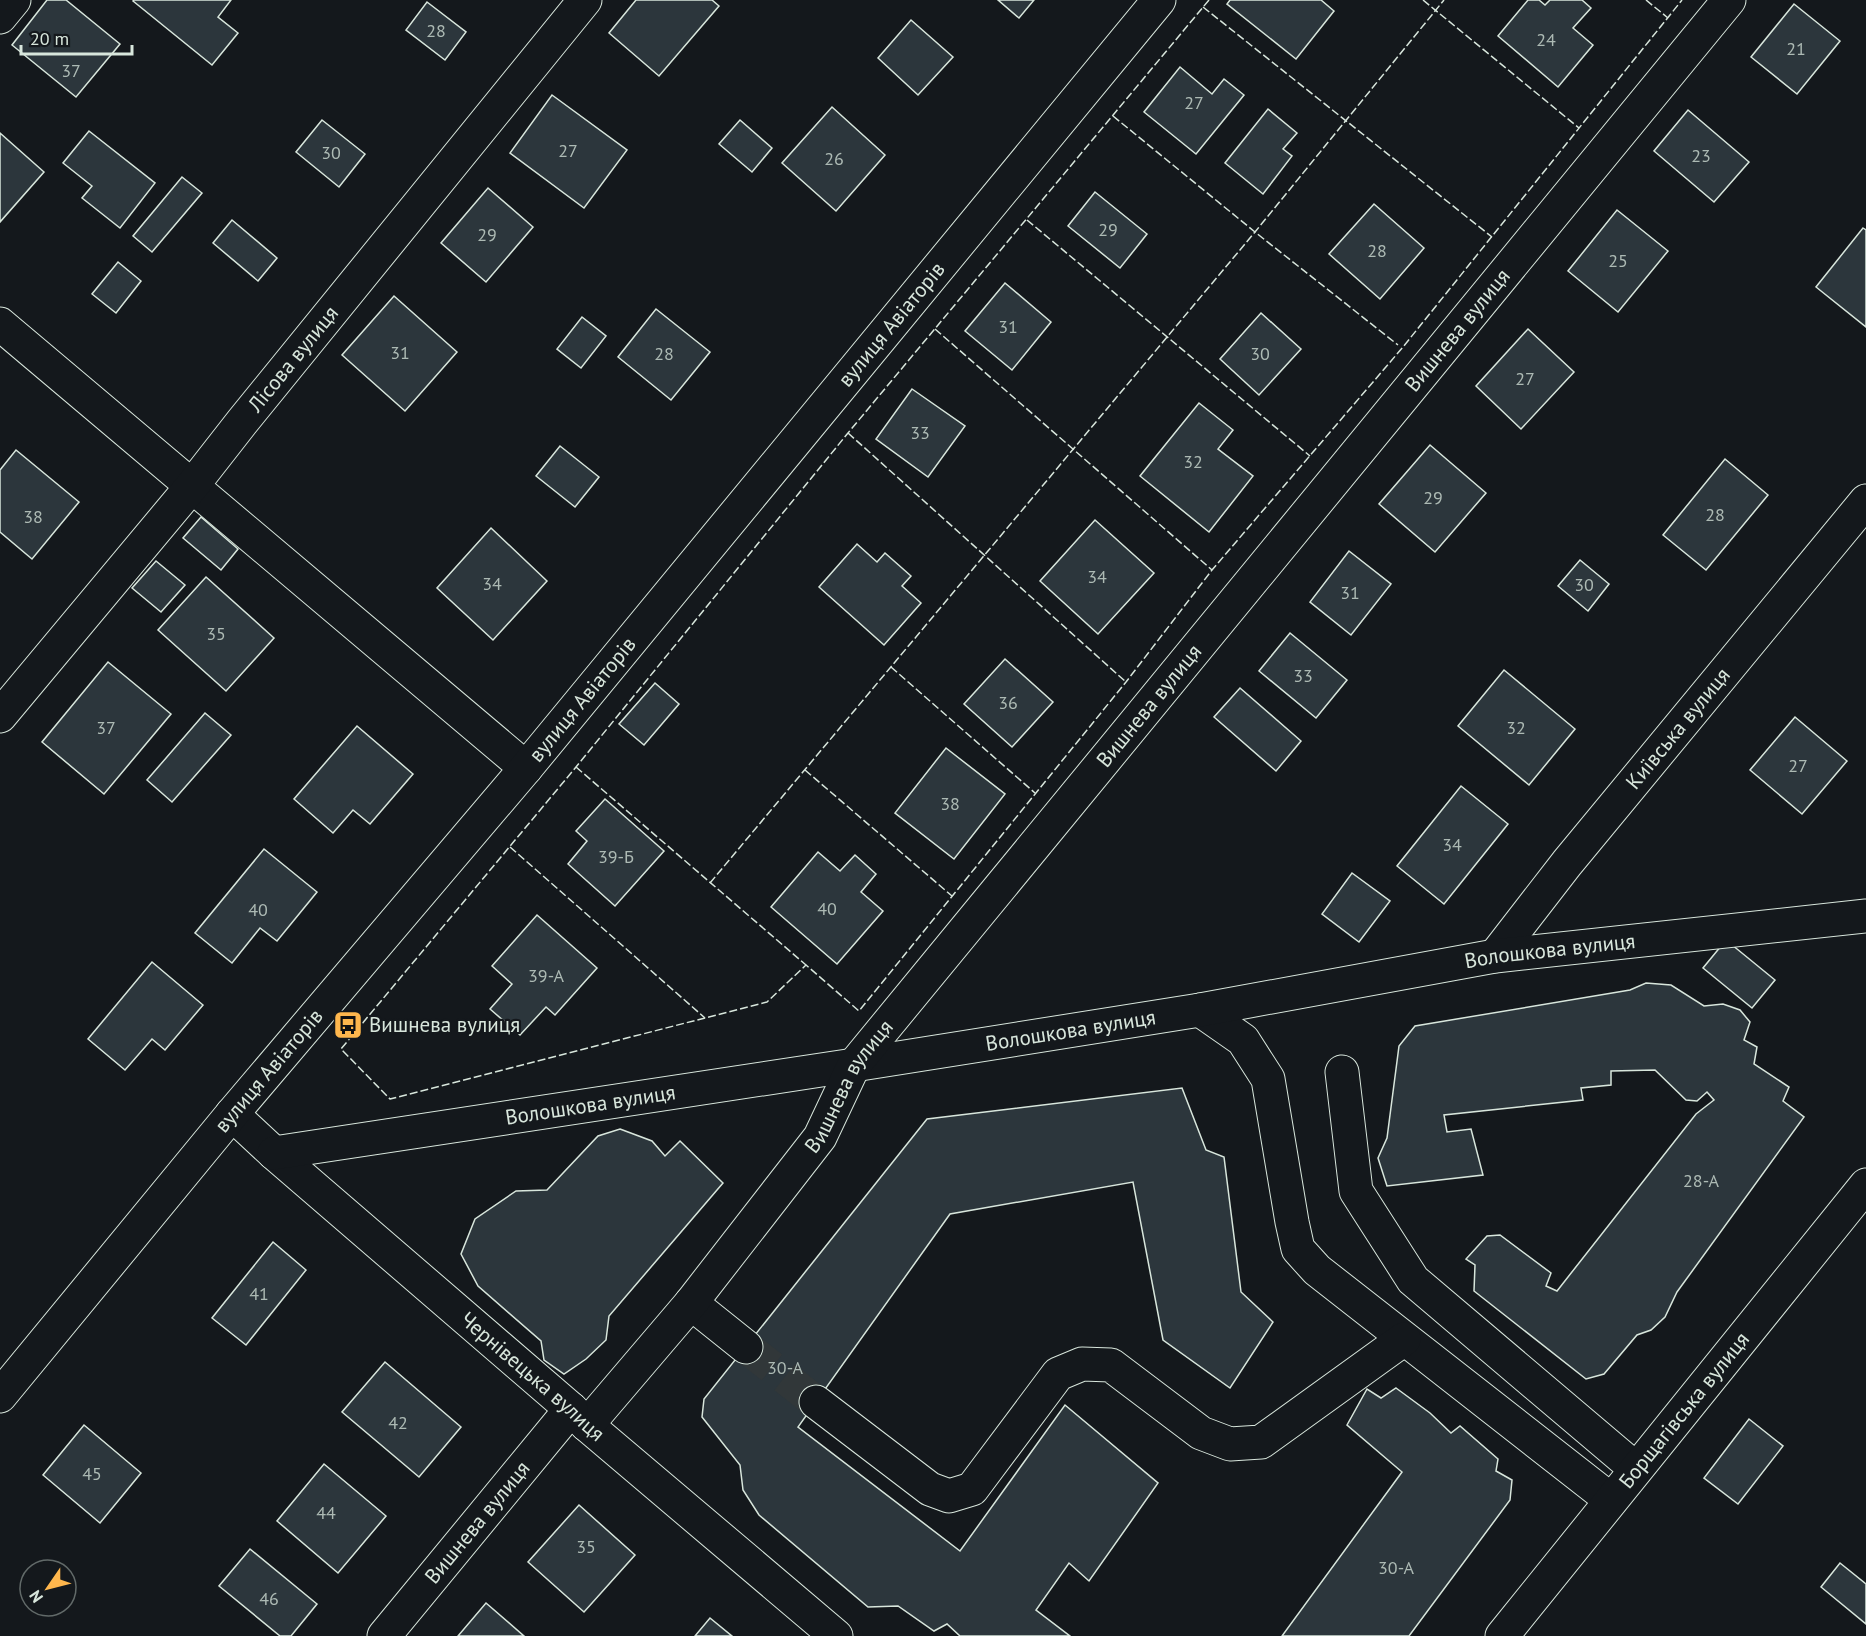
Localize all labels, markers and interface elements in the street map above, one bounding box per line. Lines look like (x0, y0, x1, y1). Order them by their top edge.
scale bar (21, 18, 132, 56)
house number: 28 (426, 19, 446, 42)
text: 20 m (30, 27, 69, 50)
house number: 24 (1536, 28, 1556, 51)
house number: 21 (1786, 37, 1806, 60)
house number: 37 (61, 59, 81, 82)
house number: 27 (1184, 91, 1204, 114)
house number: 27 (558, 139, 578, 162)
house number: 30 (321, 141, 341, 164)
house number: 23 (1691, 144, 1711, 167)
house number: 26 (824, 147, 844, 170)
house number: 29 (1098, 218, 1118, 241)
house number: 29 (477, 223, 497, 246)
house number: 28 (1367, 239, 1387, 262)
house number: 25 (1608, 249, 1628, 272)
street label: вулиця Авіаторів (832, 256, 951, 392)
street label: Вишнева вулиця (1399, 263, 1516, 397)
street label: Лісова вулиця (241, 300, 344, 418)
house number: 31 (998, 315, 1018, 338)
house number: 31 (390, 341, 410, 364)
house number: 28 (654, 342, 674, 365)
house number: 30 (1250, 342, 1270, 365)
house number: 27 (1515, 367, 1535, 390)
house number: 33 (910, 421, 930, 444)
house number: 32 (1183, 450, 1203, 473)
house number: 29 (1423, 486, 1443, 509)
house number: 28 (1705, 503, 1725, 526)
house number: 38 (23, 505, 43, 528)
house number: 34 (1087, 565, 1107, 588)
house number: 34 (482, 572, 502, 595)
house number: 30 (1574, 573, 1594, 596)
house number: 31 (1340, 581, 1360, 604)
house number: 35 (206, 622, 226, 645)
street label: вулиця Авіаторів (523, 631, 642, 767)
street label: Вишнева вулиця (1090, 639, 1207, 773)
street label: Київська вулиця (1620, 662, 1736, 794)
house number: 33 (1293, 664, 1313, 687)
house number: 36 (998, 691, 1018, 714)
house number: 37 (96, 716, 116, 739)
house number: 32 (1506, 716, 1526, 739)
house number: 27 (1788, 754, 1808, 777)
house number: 38 (940, 792, 960, 815)
house number: 34 (1442, 833, 1462, 856)
house number: 39-Б (598, 845, 634, 868)
house number: 40 (817, 897, 837, 920)
house number: 40 (248, 898, 268, 921)
street label: Волошкова вулиця (1462, 927, 1637, 974)
house number: 39-А (528, 964, 564, 987)
street label: вулиця Авіаторів (208, 1003, 329, 1138)
street label: Волошкова вулиця (984, 1003, 1158, 1057)
bus stop icon: Вишнева вулиця (332, 1009, 364, 1041)
place label: Вишнева вулиця (369, 1011, 520, 1038)
street label: Вишнева вулиця (798, 1014, 899, 1159)
street label: Волошкова вулиця (503, 1078, 677, 1131)
house number: 28-А (1683, 1169, 1719, 1192)
house number: 41 (249, 1282, 269, 1305)
street label: Чернівецька вулиця (455, 1305, 610, 1447)
street label: Борщагівська вулиця (1613, 1326, 1755, 1494)
house number: 30-А (767, 1356, 803, 1379)
house number: 42 (388, 1411, 408, 1434)
street label: Вишнева вулиця (419, 1455, 536, 1589)
house number: 45 (82, 1462, 102, 1485)
house number: 44 (316, 1501, 336, 1524)
house number: 35 (576, 1535, 596, 1558)
house number: 30-А (1378, 1556, 1414, 1579)
north arrow (18, 1558, 78, 1618)
text: N (25, 1587, 47, 1607)
house number: 46 (259, 1587, 279, 1610)

